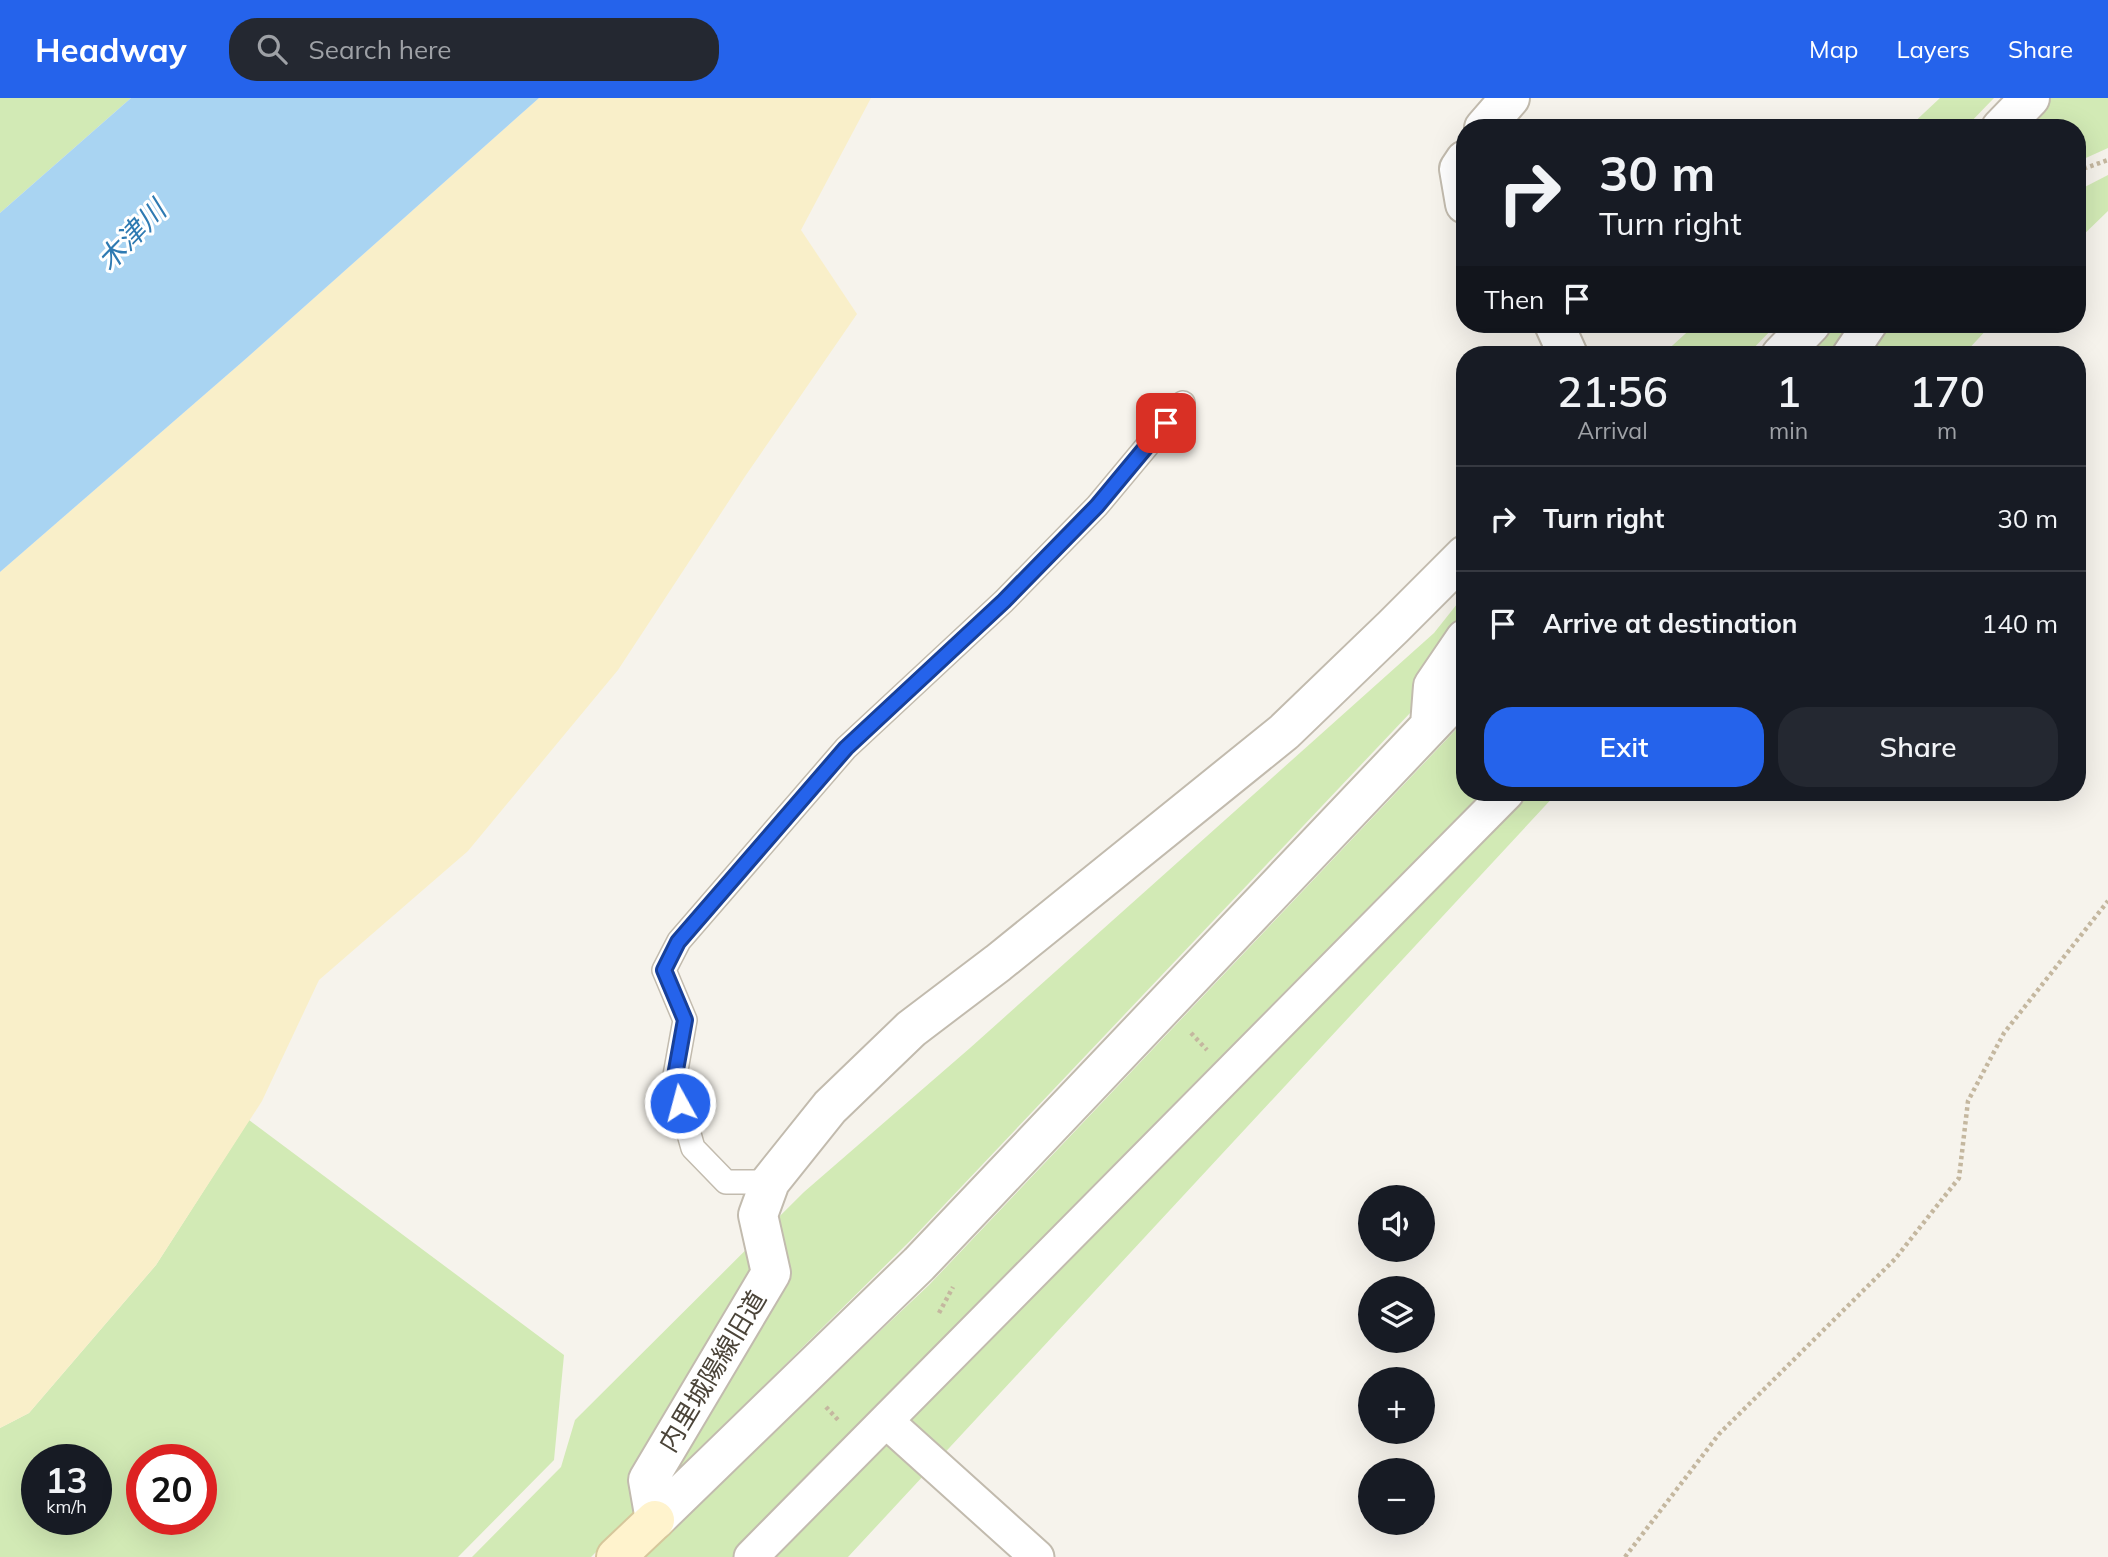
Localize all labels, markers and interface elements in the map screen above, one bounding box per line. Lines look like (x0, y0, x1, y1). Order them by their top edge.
search box (229, 18, 719, 81)
text: Headway (35, 29, 187, 70)
icon: search (253, 30, 291, 68)
text: Search here (309, 33, 451, 66)
text: Map (1809, 34, 1858, 64)
text: Layers (1896, 34, 1970, 64)
text: Share (2008, 34, 2073, 64)
text: 30 m (1599, 142, 1715, 203)
icon: right (1484, 147, 1575, 238)
water label: 木津川 (89, 190, 175, 277)
text: Turn right (1599, 203, 1742, 243)
icon: arrive (1558, 280, 1596, 318)
text: Then (1484, 283, 1544, 316)
text: 21:56 (1557, 365, 1668, 418)
text: 1 (1776, 365, 1801, 418)
text: 170 (1909, 365, 1985, 418)
pin (1136, 393, 1196, 453)
icon: arrive (1147, 404, 1185, 442)
text: Arrival (1577, 416, 1648, 445)
text: min (1769, 416, 1808, 445)
text: m (1937, 416, 1957, 445)
icon: right (1484, 500, 1522, 538)
text: Turn right (1543, 502, 1664, 535)
text: 30 m (1997, 502, 2058, 535)
icon: arrive (1484, 605, 1522, 643)
text: Arrive at destination (1543, 607, 1798, 640)
text: 140 m (1982, 607, 2058, 640)
button: Exit (1484, 707, 1764, 787)
button: Share (1778, 707, 2058, 787)
position arrow (643, 1066, 717, 1140)
map controls (1358, 1185, 1435, 1535)
button: sound (1358, 1185, 1435, 1262)
button: layers (1358, 1276, 1435, 1353)
street label: 内里城陽線旧道 (651, 1284, 773, 1458)
button: + (1358, 1367, 1435, 1444)
speed limit sign: 20 (126, 1444, 217, 1535)
text: 13 (45, 1458, 88, 1502)
button: − (1358, 1458, 1435, 1535)
text: km/h (46, 1495, 87, 1518)

